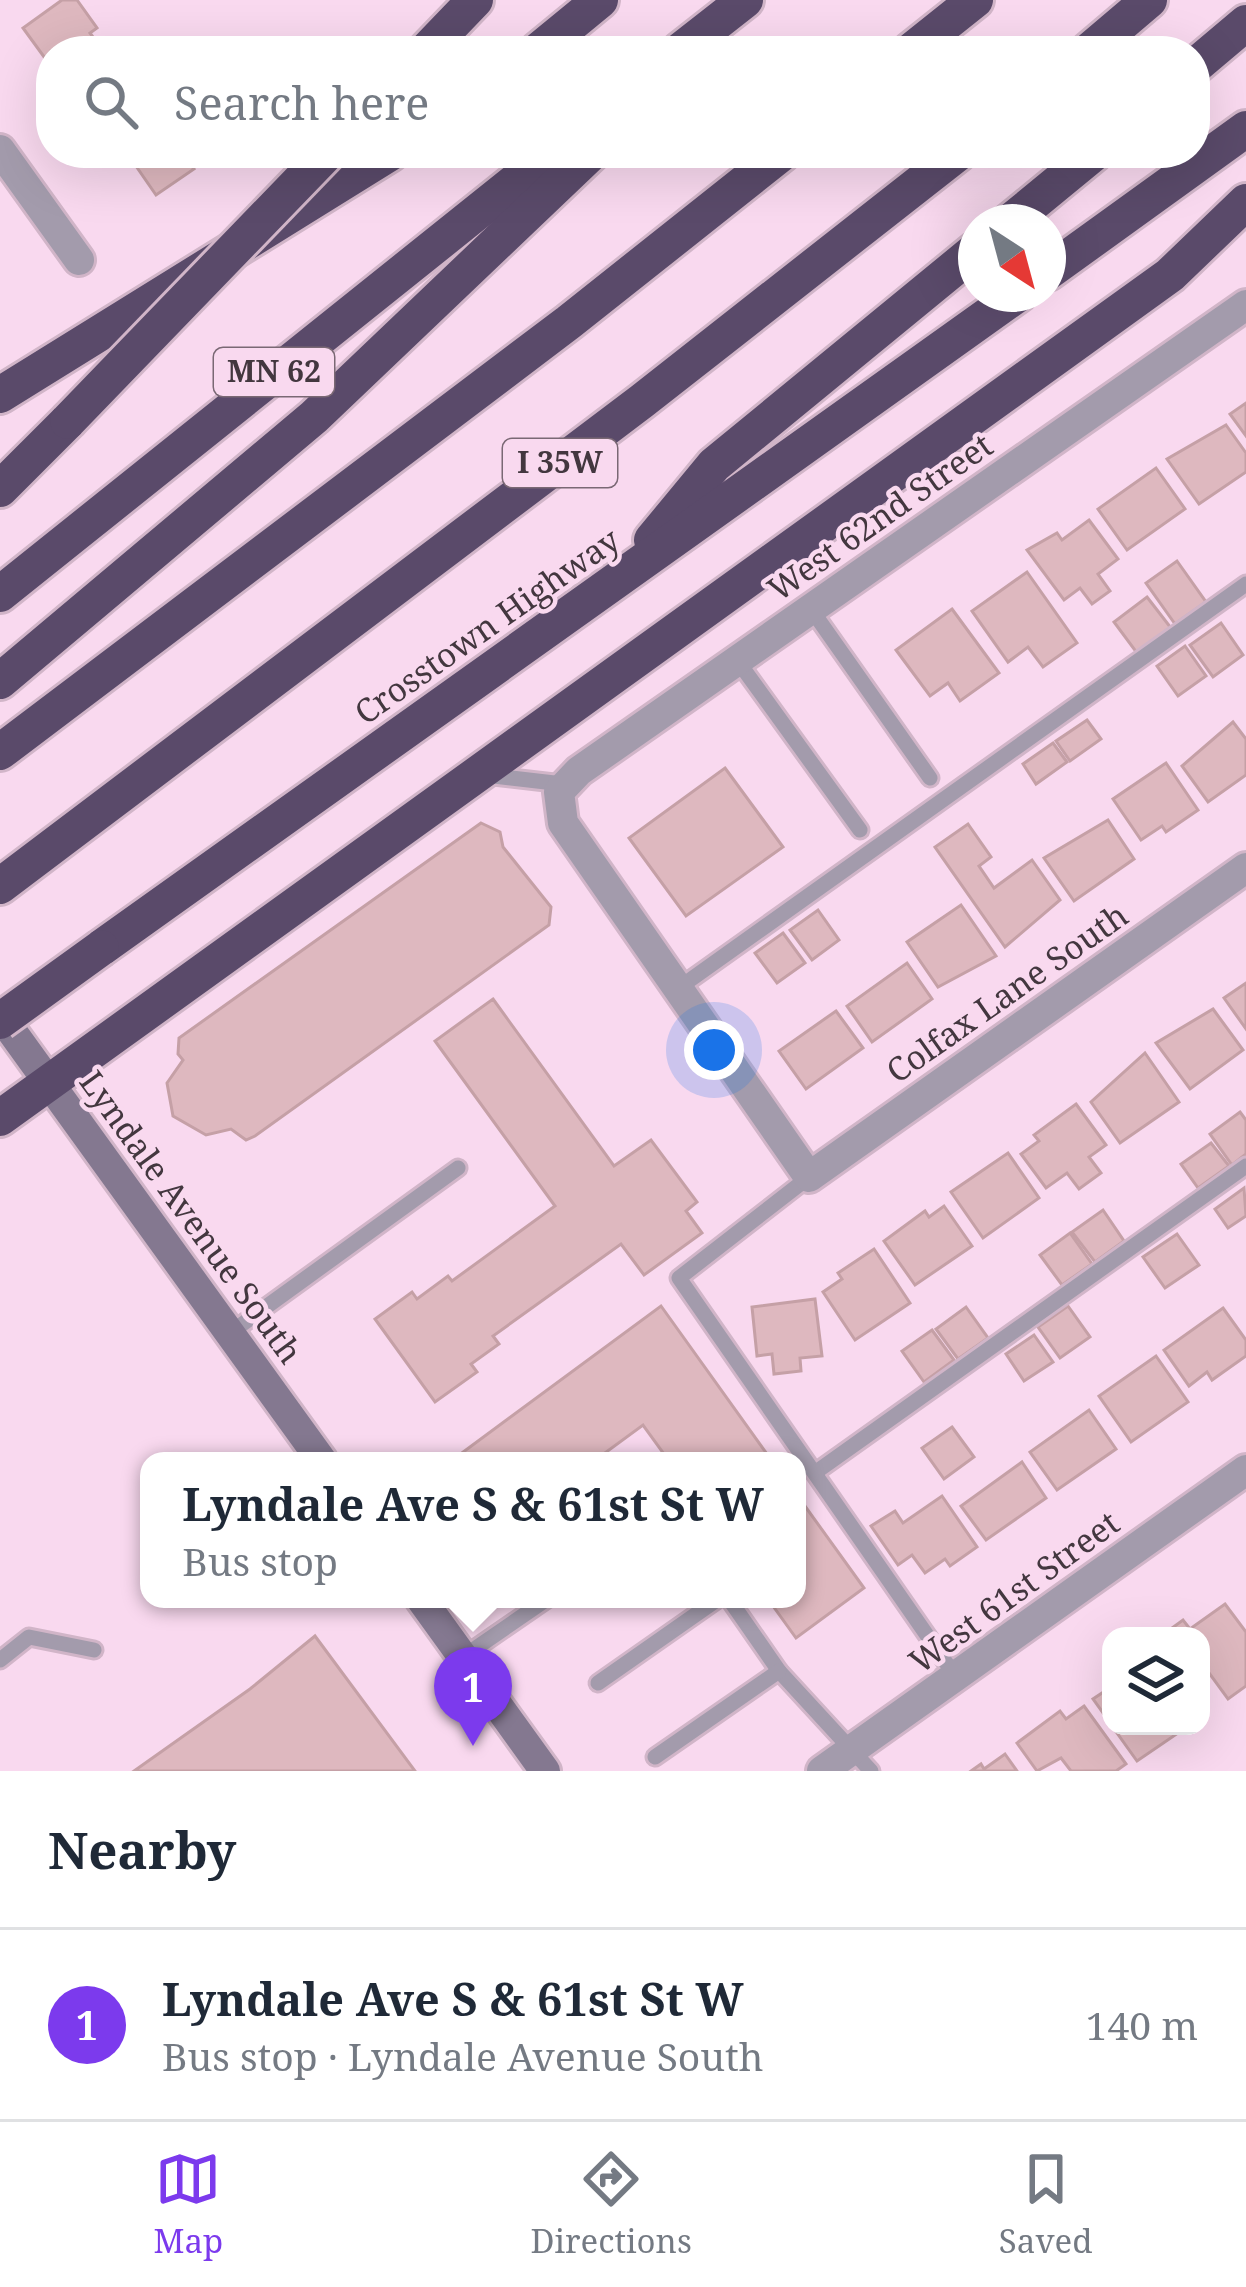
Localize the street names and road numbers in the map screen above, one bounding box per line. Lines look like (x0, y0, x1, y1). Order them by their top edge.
road number: MN 62 (214, 348, 334, 396)
street label: West 62nd Street (759, 422, 1001, 611)
road number: I 35W (503, 439, 617, 487)
street label: Crosstown Highway (345, 517, 629, 734)
street label: Colfax Lane South (877, 892, 1136, 1093)
street label: Lyndale Avenue South (70, 1061, 313, 1372)
street label: West 61st Street (900, 1500, 1128, 1683)

